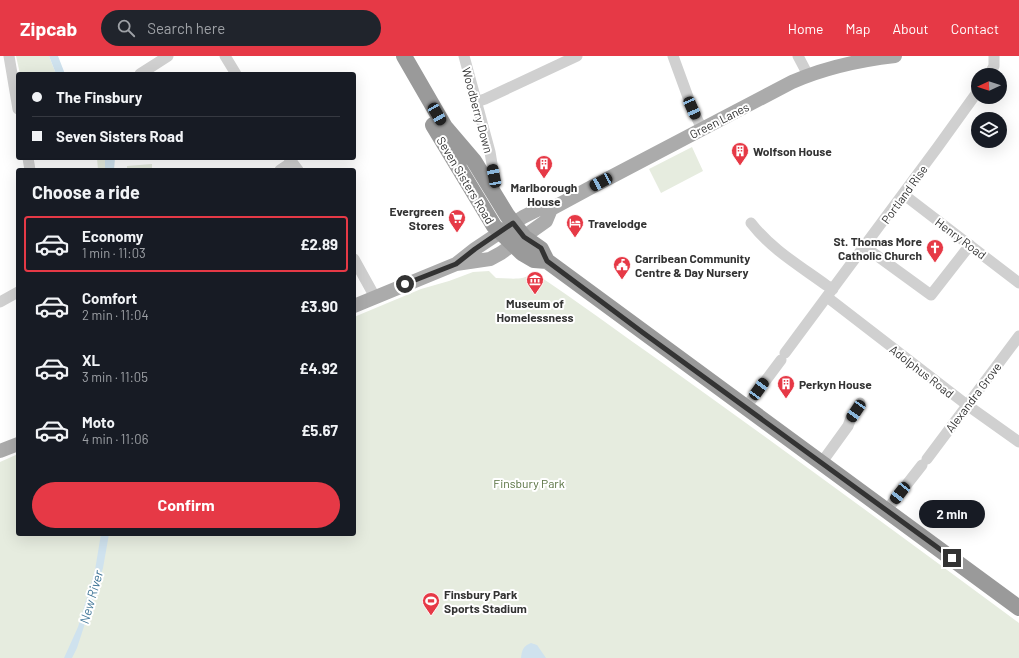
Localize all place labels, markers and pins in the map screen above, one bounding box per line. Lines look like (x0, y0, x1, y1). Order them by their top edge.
building icon: Wolfson House (730, 141, 750, 166)
place label: Wolfson House (753, 144, 832, 158)
building icon: Marlborough House (534, 154, 554, 179)
place label: Marlborough House (511, 180, 577, 208)
place label: Evergreen Stores (389, 204, 444, 232)
supermarket icon: Evergreen Stores (447, 208, 467, 233)
hotel icon: Travelodge (565, 213, 585, 238)
place label: Travelodge (588, 216, 648, 230)
place label: St. Thomas More Catholic Church (833, 234, 922, 262)
church icon: St. Thomas More Catholic Church (925, 238, 945, 263)
place label: Carribean Community Centre & Day Nursery (635, 251, 750, 279)
public building icon: Carribean Community Centre & Day Nursery (612, 255, 632, 280)
museum icon: Museum of Homelessness (525, 270, 545, 295)
place label: Museum of Homelessness (496, 296, 574, 324)
building icon: Perkyn House (776, 374, 796, 399)
place label: Perkyn House (799, 377, 872, 391)
place label: Finsbury Park Sports Stadium (444, 587, 527, 615)
sports icon: Finsbury Park Sports Stadium (421, 591, 441, 616)

